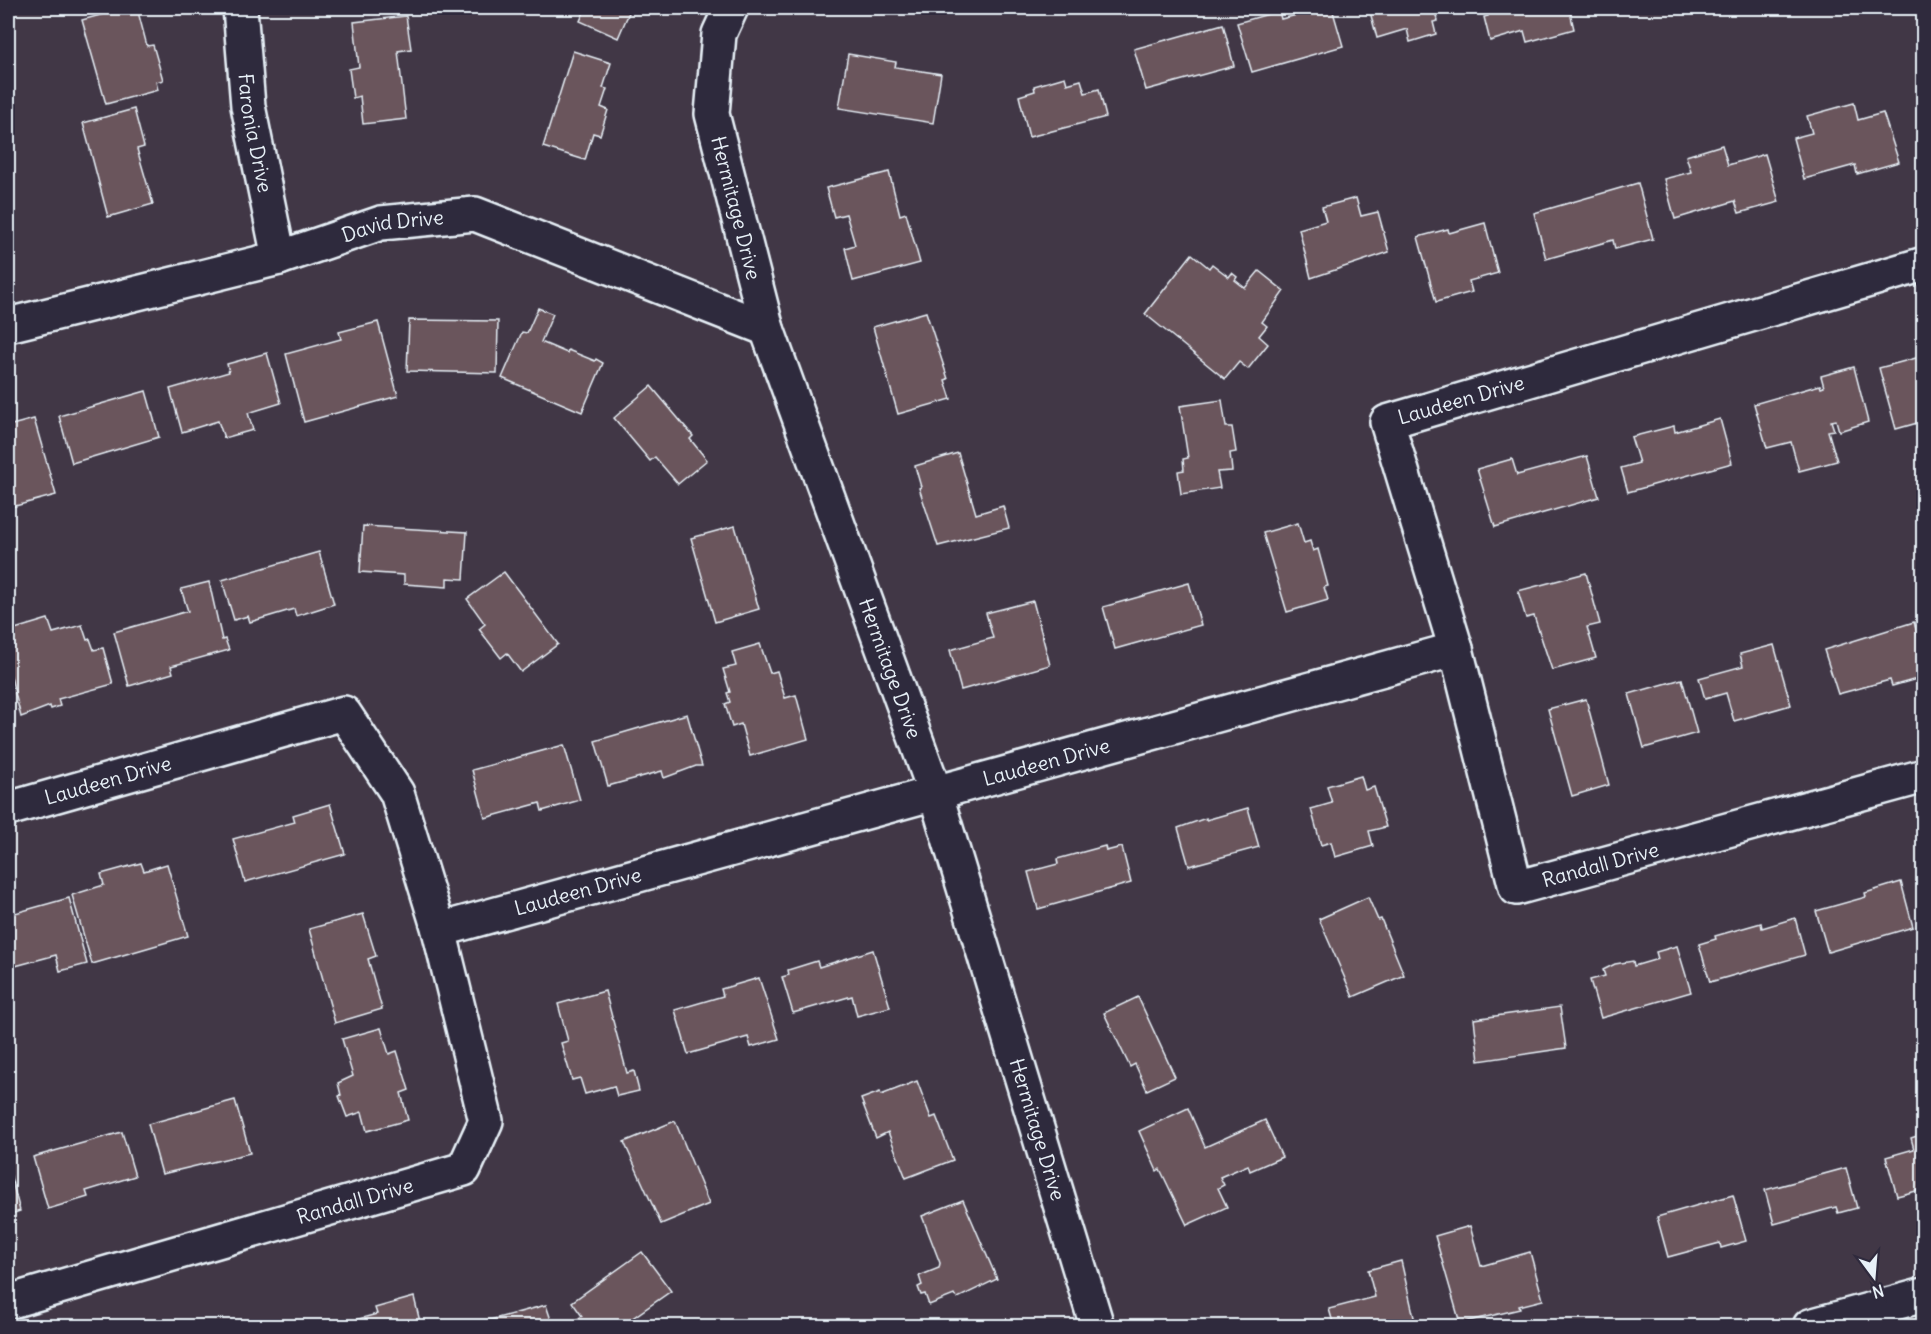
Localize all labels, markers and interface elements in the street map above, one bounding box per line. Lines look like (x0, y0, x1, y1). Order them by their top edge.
street label: Faronia Drive (233, 72, 278, 195)
street label: Hermitage Drive (706, 133, 767, 282)
street label: David Drive (338, 204, 445, 248)
street label: Laudeen Drive (1395, 370, 1527, 430)
street label: Hermitage Drive (854, 595, 928, 742)
street label: Laudeen Drive (980, 732, 1112, 791)
street label: Laudeen Drive (42, 750, 174, 810)
street label: Randall Drive (1539, 836, 1661, 892)
street label: Laudeen Drive (511, 862, 644, 921)
street label: Hermitage Drive (1004, 1055, 1071, 1203)
street label: Randall Drive (294, 1172, 416, 1229)
north arrow (1844, 1247, 1904, 1307)
text: N (1870, 1280, 1886, 1303)

